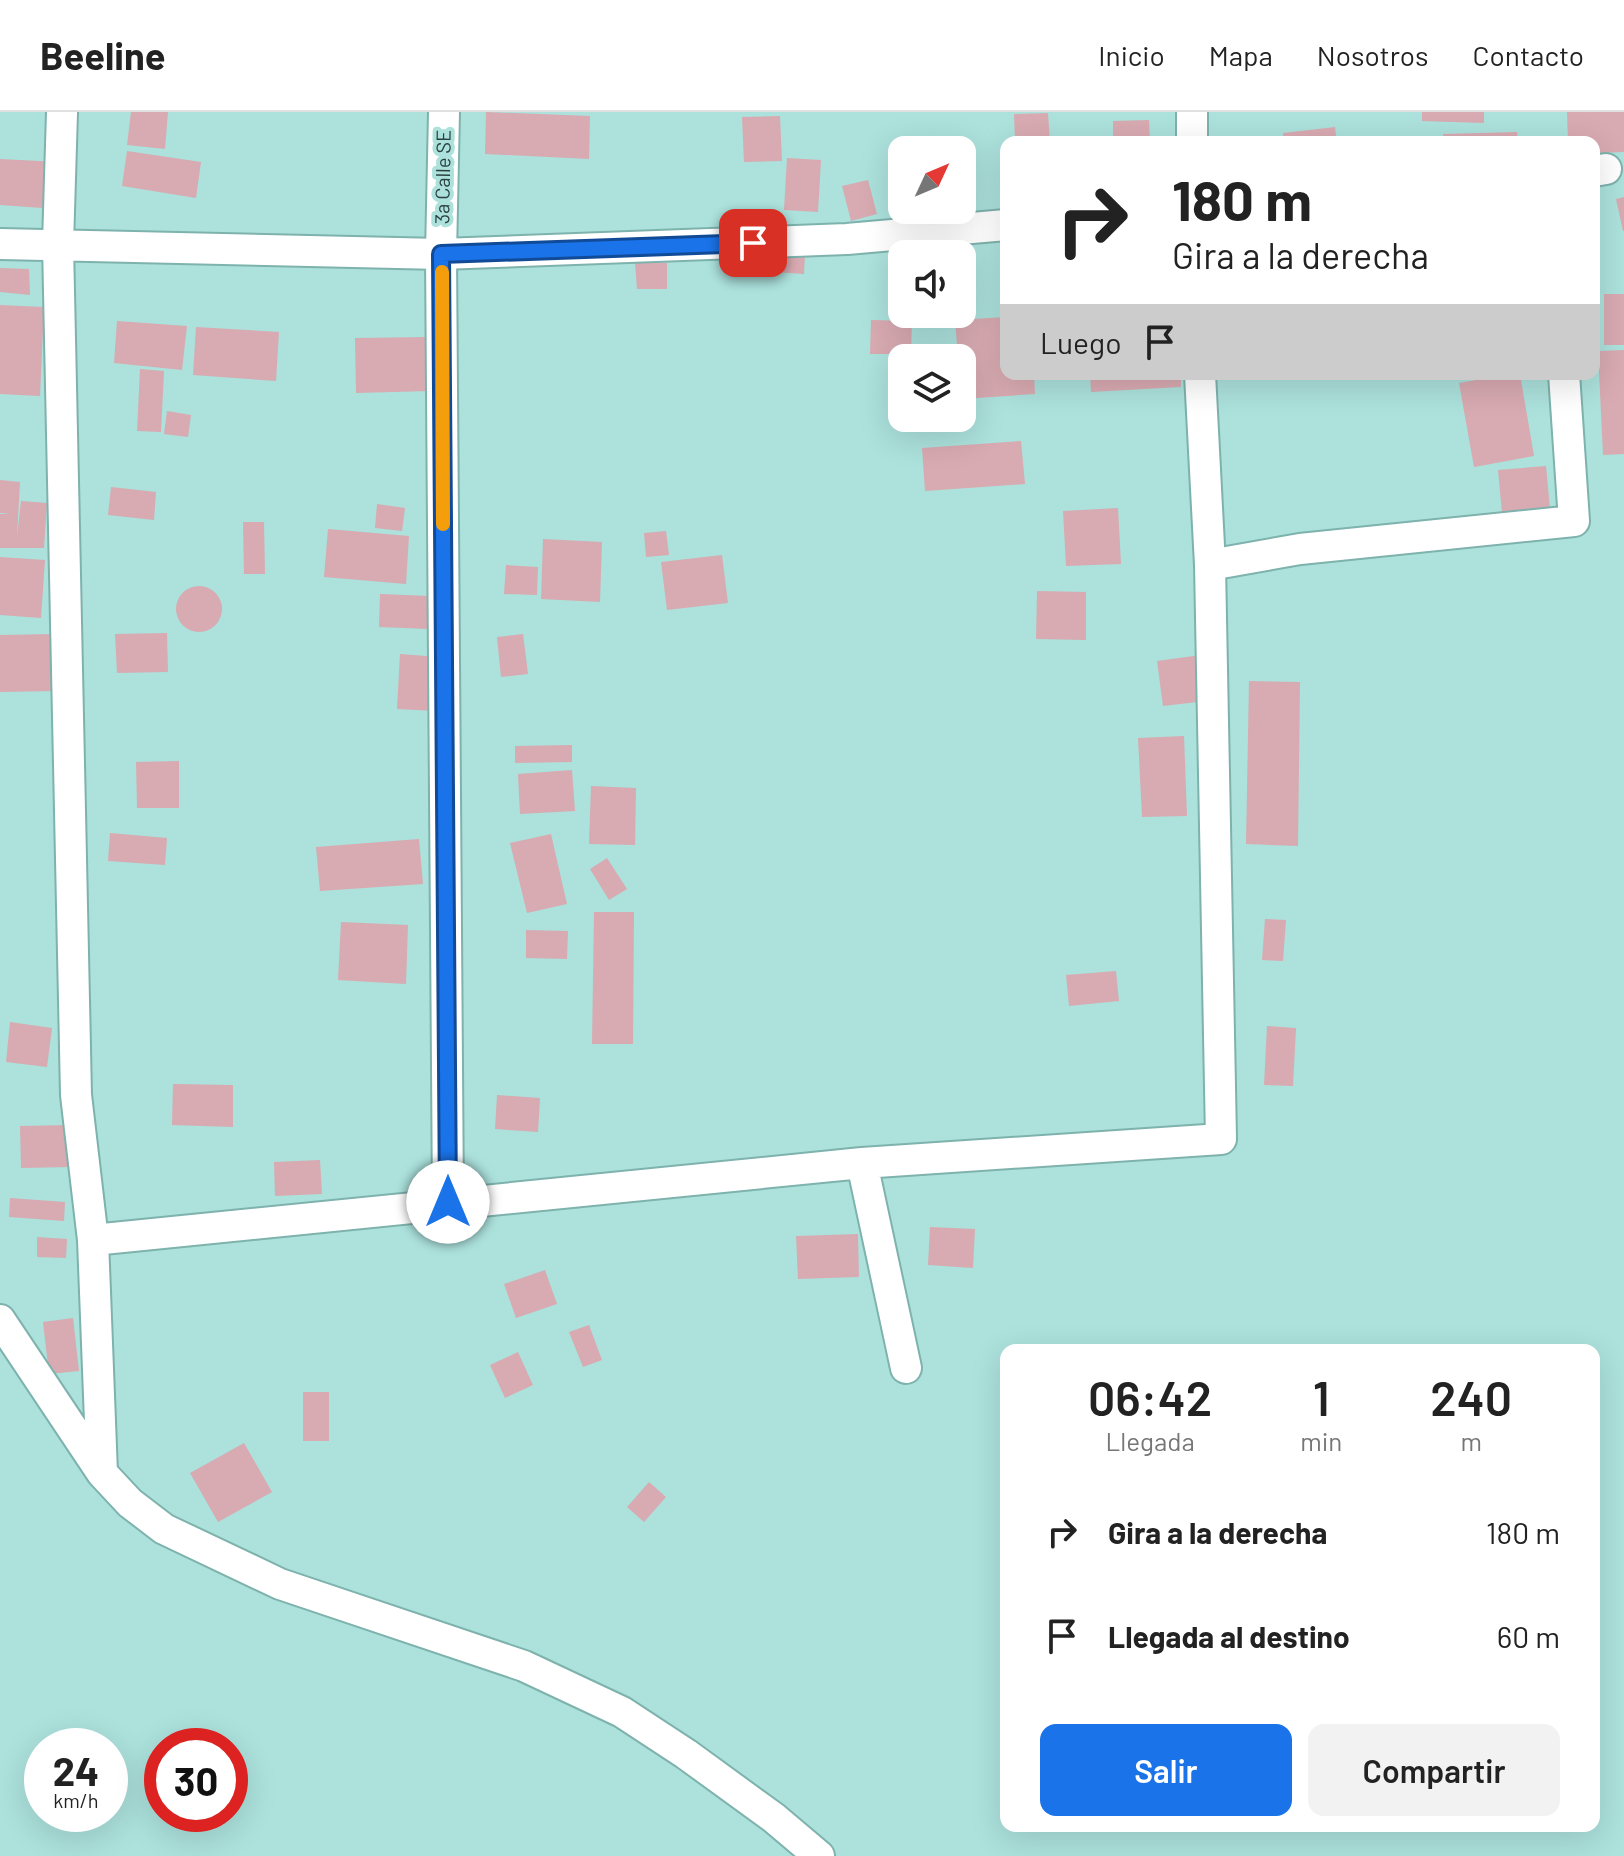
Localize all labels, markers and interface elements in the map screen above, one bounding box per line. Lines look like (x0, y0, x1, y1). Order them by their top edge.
text: Beeline (40, 32, 165, 78)
text: Inicio (1098, 38, 1165, 72)
text: Mapa (1209, 38, 1273, 72)
text: Nosotros (1317, 38, 1429, 72)
text: Contacto (1473, 38, 1584, 72)
street label: 3a Calle SE (429, 130, 455, 224)
north arrow (888, 136, 976, 224)
map controls (888, 136, 976, 432)
text: 180 m (1172, 165, 1312, 232)
icon: right (1040, 168, 1144, 272)
pin (719, 209, 787, 277)
icon: arrive (731, 221, 775, 265)
text: Gira a la derecha (1172, 233, 1429, 276)
button: sound (888, 240, 976, 328)
icon: arrive (1138, 320, 1182, 364)
text: Luego (1040, 324, 1122, 360)
button: layers (888, 344, 976, 432)
position arrow (406, 1160, 490, 1244)
text: 06:42 (1088, 1368, 1212, 1426)
text: 1 (1313, 1368, 1330, 1426)
text: 240 (1430, 1368, 1512, 1426)
text: Llegada (1105, 1425, 1195, 1456)
text: min (1300, 1425, 1342, 1456)
text: m (1460, 1425, 1482, 1456)
icon: right (1040, 1510, 1084, 1554)
text: Gira a la derecha (1108, 1514, 1327, 1550)
text: 180 m (1486, 1514, 1560, 1550)
icon: arrive (1040, 1614, 1084, 1658)
text: Llegada al destino (1108, 1618, 1350, 1654)
text: 60 m (1497, 1618, 1560, 1654)
button: Salir (1040, 1724, 1292, 1816)
button: Compartir (1308, 1724, 1560, 1816)
speed limit sign: 30 (144, 1728, 248, 1832)
text: 24 (53, 1746, 99, 1794)
text: km/h (53, 1788, 99, 1812)

